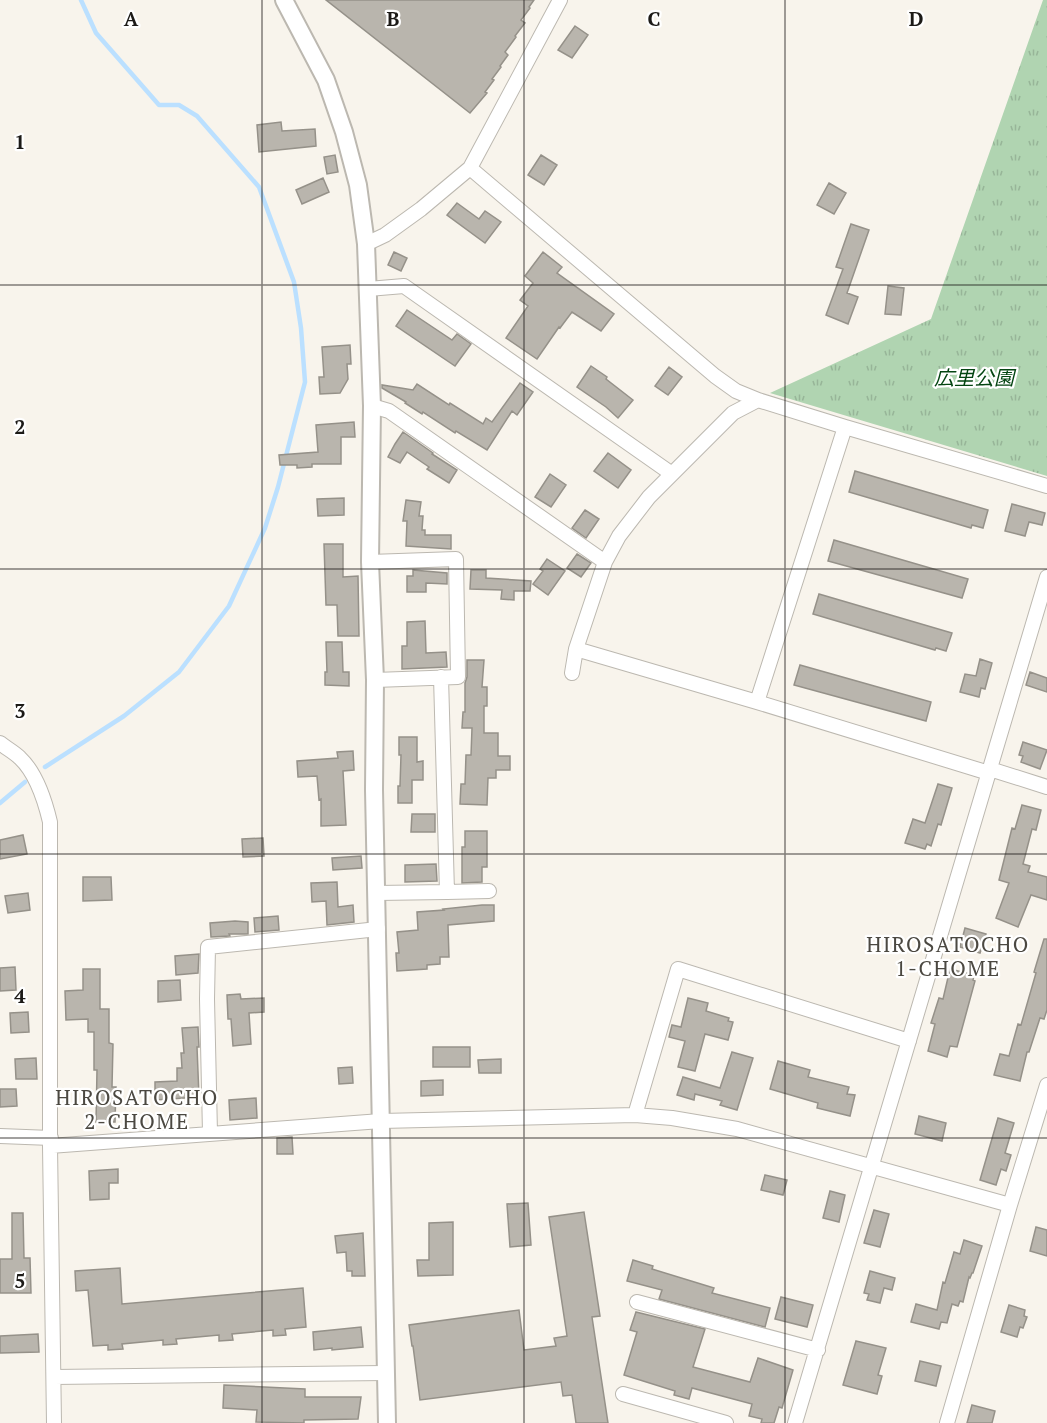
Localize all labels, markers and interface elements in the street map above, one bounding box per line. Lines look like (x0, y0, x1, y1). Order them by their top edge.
text: A (124, 5, 139, 32)
text: B (387, 5, 400, 32)
text: C (647, 5, 661, 32)
text: D (909, 5, 923, 32)
text: 1 (14, 128, 26, 155)
park label: 広里公園 (934, 364, 1017, 391)
text: 2 (14, 413, 26, 440)
text: 3 (14, 697, 26, 724)
district label: HIROSATOCHO 1-CHOME (866, 930, 1030, 982)
text: 4 (14, 982, 26, 1009)
district label: HIROSATOCHO 2-CHOME (55, 1083, 219, 1135)
text: 5 (14, 1267, 26, 1294)

